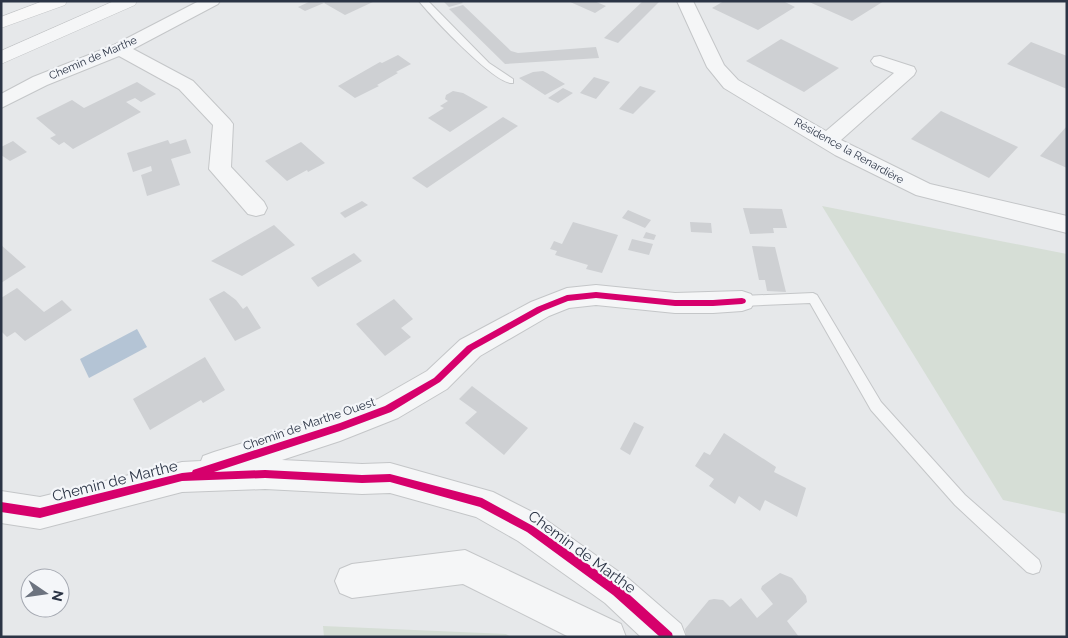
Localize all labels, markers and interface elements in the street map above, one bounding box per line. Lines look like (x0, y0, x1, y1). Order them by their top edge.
street label: Chemin de Marthe (47, 33, 139, 82)
street label: Résidence la Renardière (792, 115, 907, 187)
street label: Chemin de Marthe Ouest (241, 395, 377, 453)
street label: Chemin de Marthe (50, 457, 180, 505)
street label: Chemin de Marthe (525, 507, 639, 597)
north arrow (20, 568, 70, 618)
text: N (49, 589, 67, 603)

